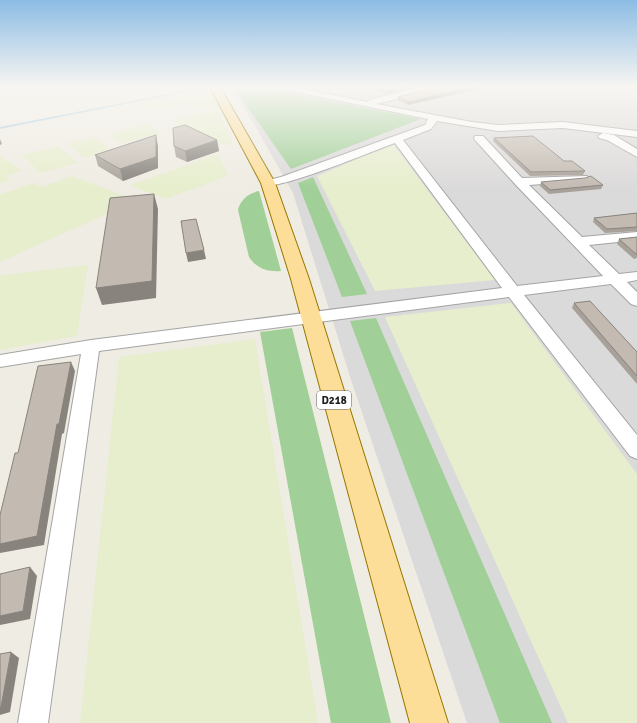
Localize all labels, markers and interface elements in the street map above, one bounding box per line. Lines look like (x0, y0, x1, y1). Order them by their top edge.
road number: D218 (317, 391, 351, 409)

